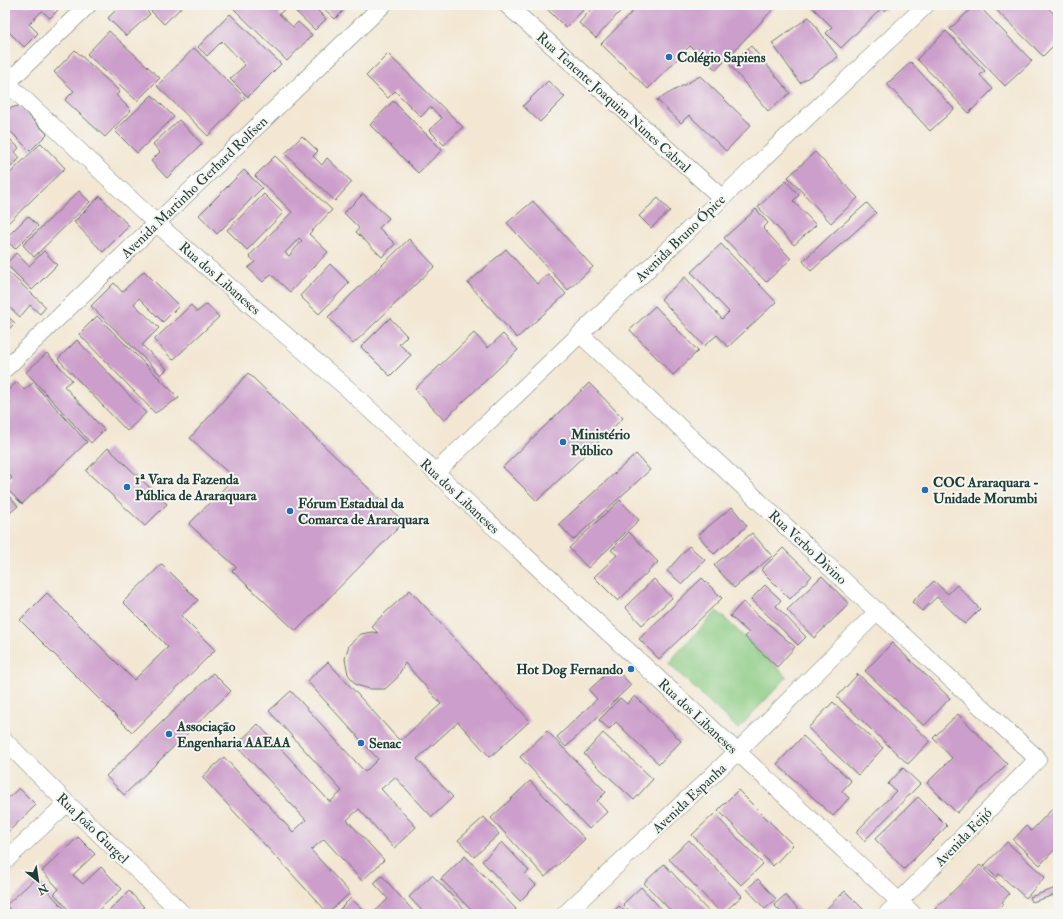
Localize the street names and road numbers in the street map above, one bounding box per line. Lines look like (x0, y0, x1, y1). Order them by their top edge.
street label: Rua Tenente Joaquim Nunes Cabral (533, 29, 695, 176)
street label: Avenida Martinho Gerhard Rolfsen (117, 113, 271, 263)
street label: Avenida Bruno Ópice (631, 191, 730, 287)
street label: Rua dos Libaneses (176, 238, 264, 318)
street label: Rua dos Libaneses (417, 455, 503, 538)
street label: Rua Verbo Divino (765, 507, 851, 588)
street label: Rua dos Libaneses (655, 675, 741, 758)
street label: Avenida Espanha (648, 760, 731, 838)
street label: Rua João Gurgel (53, 790, 133, 867)
street label: Avenida Feijó (931, 804, 996, 871)

